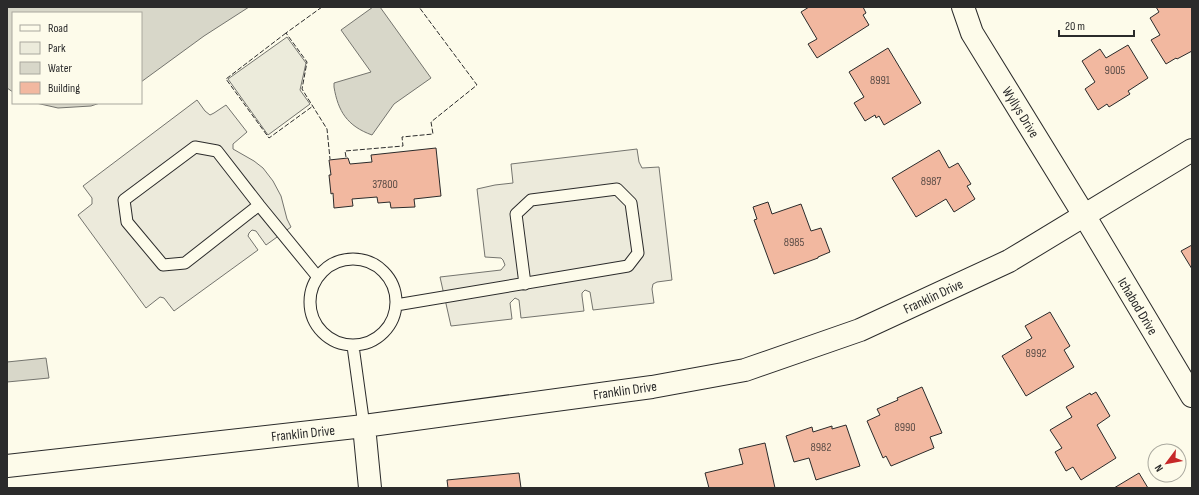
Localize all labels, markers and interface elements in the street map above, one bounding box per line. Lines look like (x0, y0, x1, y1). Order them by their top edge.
legend (12, 12, 142, 104)
scale bar (1059, 12, 1134, 38)
text: 20 m (1065, 19, 1085, 34)
text: Road (48, 21, 68, 36)
text: Park (48, 41, 66, 56)
text: Water (48, 61, 72, 76)
house number: 9005 (1105, 63, 1126, 78)
house number: 8991 (870, 73, 891, 88)
text: Building (48, 81, 80, 96)
street label: Wyllys Drive (998, 84, 1043, 141)
house number: 8987 (921, 174, 941, 189)
house number: 37800 (372, 177, 398, 192)
house number: 8985 (784, 235, 805, 250)
street label: Ichabod Drive (1114, 274, 1161, 338)
street label: Franklin Drive (901, 275, 966, 318)
house number: 8992 (1026, 346, 1046, 361)
street label: Franklin Drive (592, 378, 658, 403)
house number: 8990 (894, 420, 916, 435)
street label: Franklin Drive (270, 422, 336, 445)
house number: 8982 (811, 440, 832, 455)
north arrow (1147, 443, 1187, 483)
text: N (1152, 462, 1166, 474)

